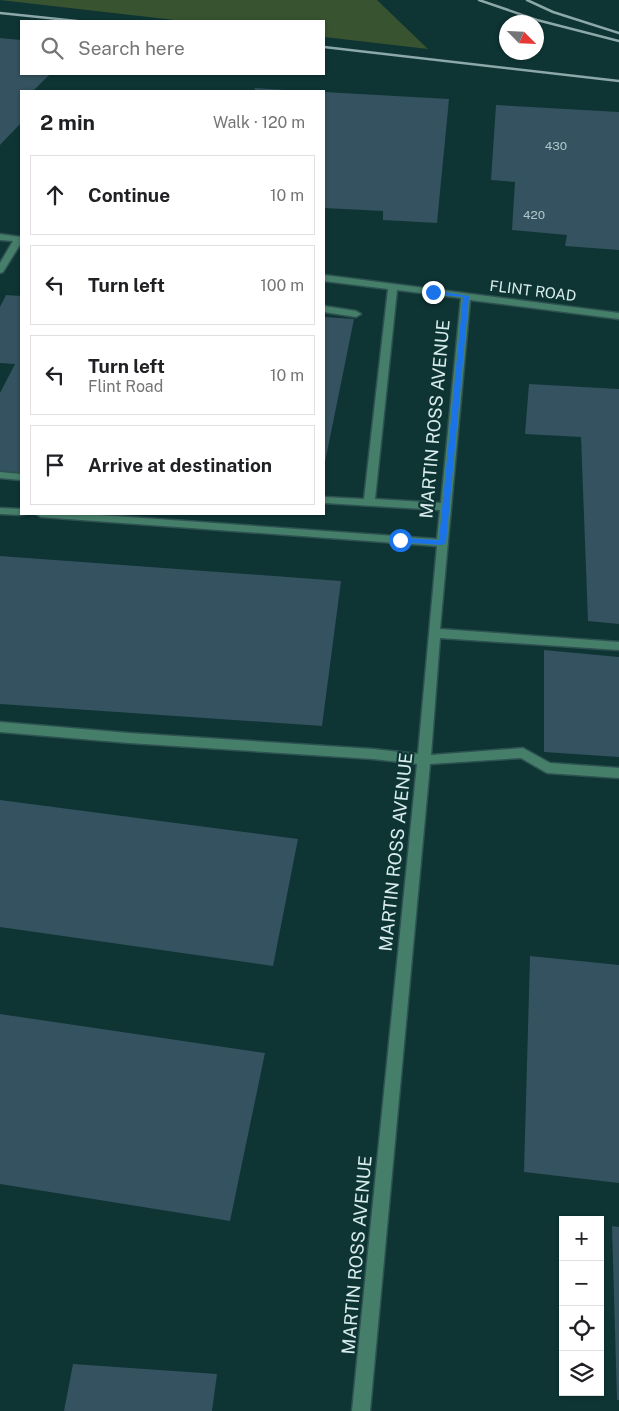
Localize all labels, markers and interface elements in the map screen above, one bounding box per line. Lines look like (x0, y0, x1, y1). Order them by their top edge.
north arrow (499, 15, 544, 60)
search box (20, 20, 325, 75)
icon: search (38, 34, 66, 62)
text: Search here (78, 37, 185, 59)
text: 2 min (40, 110, 95, 135)
text: Walk · 120 m (213, 113, 305, 132)
house number: 430 (545, 139, 567, 153)
icon: ahead (41, 181, 69, 209)
text: Continue (88, 184, 170, 206)
text: 10 m (270, 186, 304, 205)
house number: 420 (523, 208, 545, 222)
icon: left (41, 271, 69, 299)
text: Turn left (88, 274, 165, 296)
text: 100 m (260, 276, 304, 295)
street label: FLINT ROAD (489, 277, 577, 304)
route end (422, 281, 445, 304)
street label: MARTIN ROSS AVENUE (415, 319, 454, 519)
text: Turn left (88, 355, 165, 377)
icon: left (41, 361, 69, 389)
text: 10 m (270, 366, 304, 385)
text: Flint Road (88, 377, 163, 396)
icon: arrive (41, 451, 69, 479)
text: Arrive at destination (88, 454, 272, 476)
route start (389, 529, 412, 552)
street label: MARTIN ROSS AVENUE (375, 752, 416, 952)
street label: MARTIN ROSS AVENUE (337, 1155, 376, 1355)
map controls (559, 1216, 604, 1396)
button: + (559, 1216, 604, 1261)
button: − (559, 1261, 604, 1306)
button: locate (559, 1306, 604, 1351)
button: layers (559, 1351, 604, 1396)

